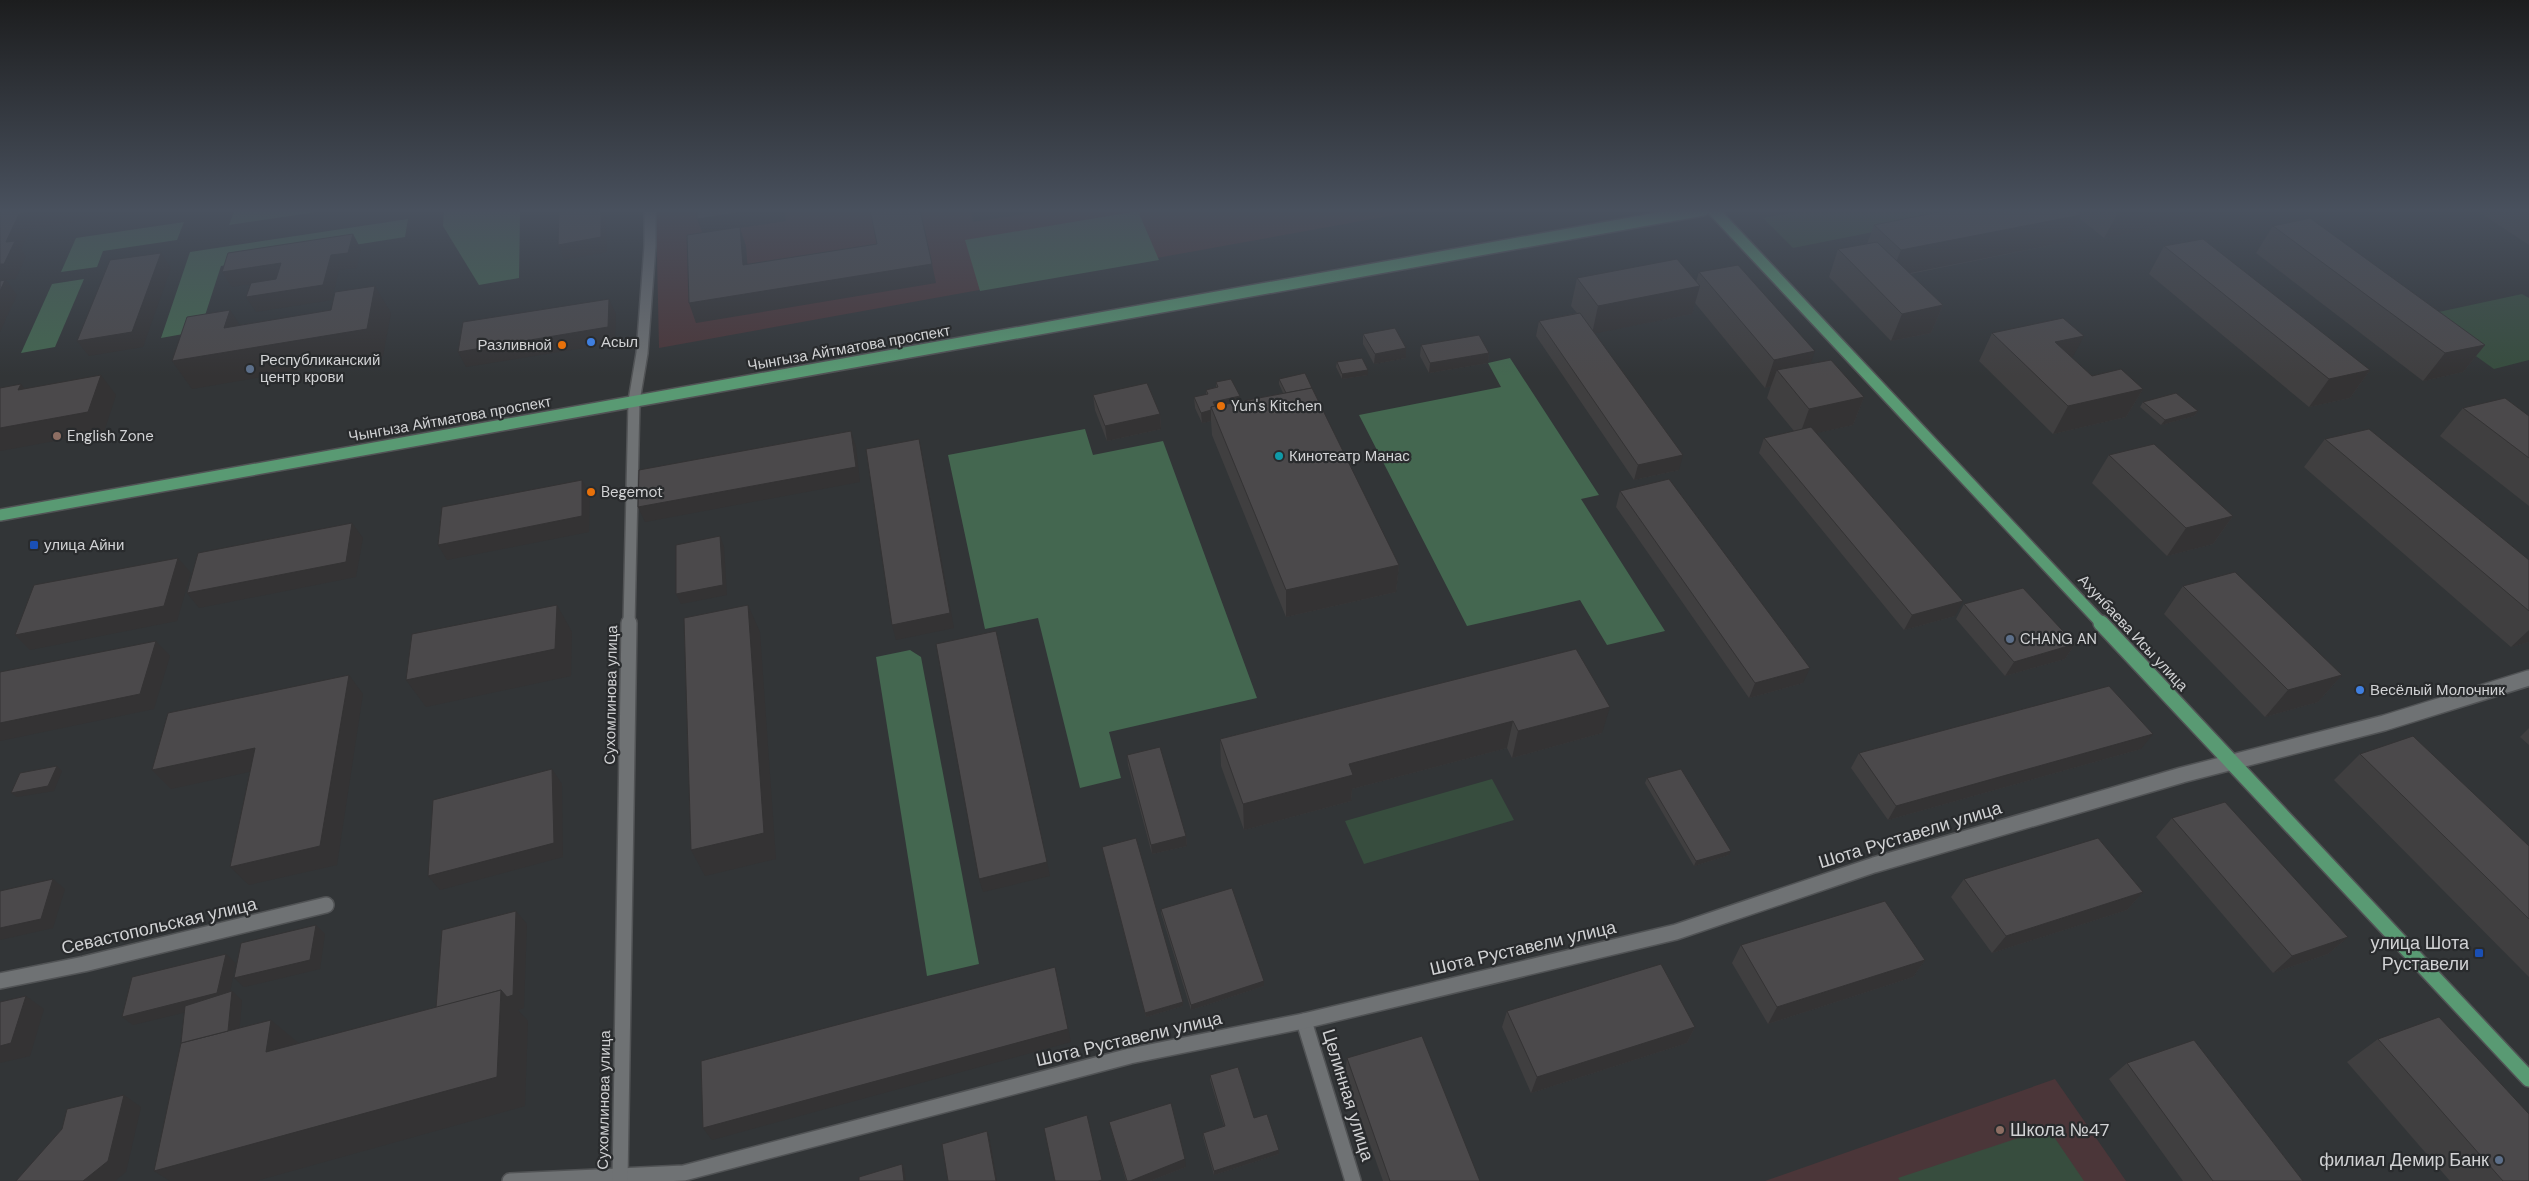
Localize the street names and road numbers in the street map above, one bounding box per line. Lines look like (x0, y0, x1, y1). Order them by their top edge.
street label: Чынгыза Айтматова проспект (746, 320, 952, 376)
street label: Чынгыза Айтматова проспект (347, 391, 553, 447)
street label: Ахунбаева Исы улица (2074, 570, 2193, 696)
street label: Сухомлинова улица (600, 624, 622, 765)
street label: Шота Руставели улица (1815, 795, 2005, 874)
street label: Севастопольская улица (59, 892, 260, 960)
street label: Шота Руставели улица (1428, 915, 1619, 981)
street label: Шота Руставели улица (1034, 1006, 1225, 1072)
street label: Целинная улица (1316, 1026, 1380, 1165)
street label: Сухомлинова улица (593, 1029, 615, 1170)

